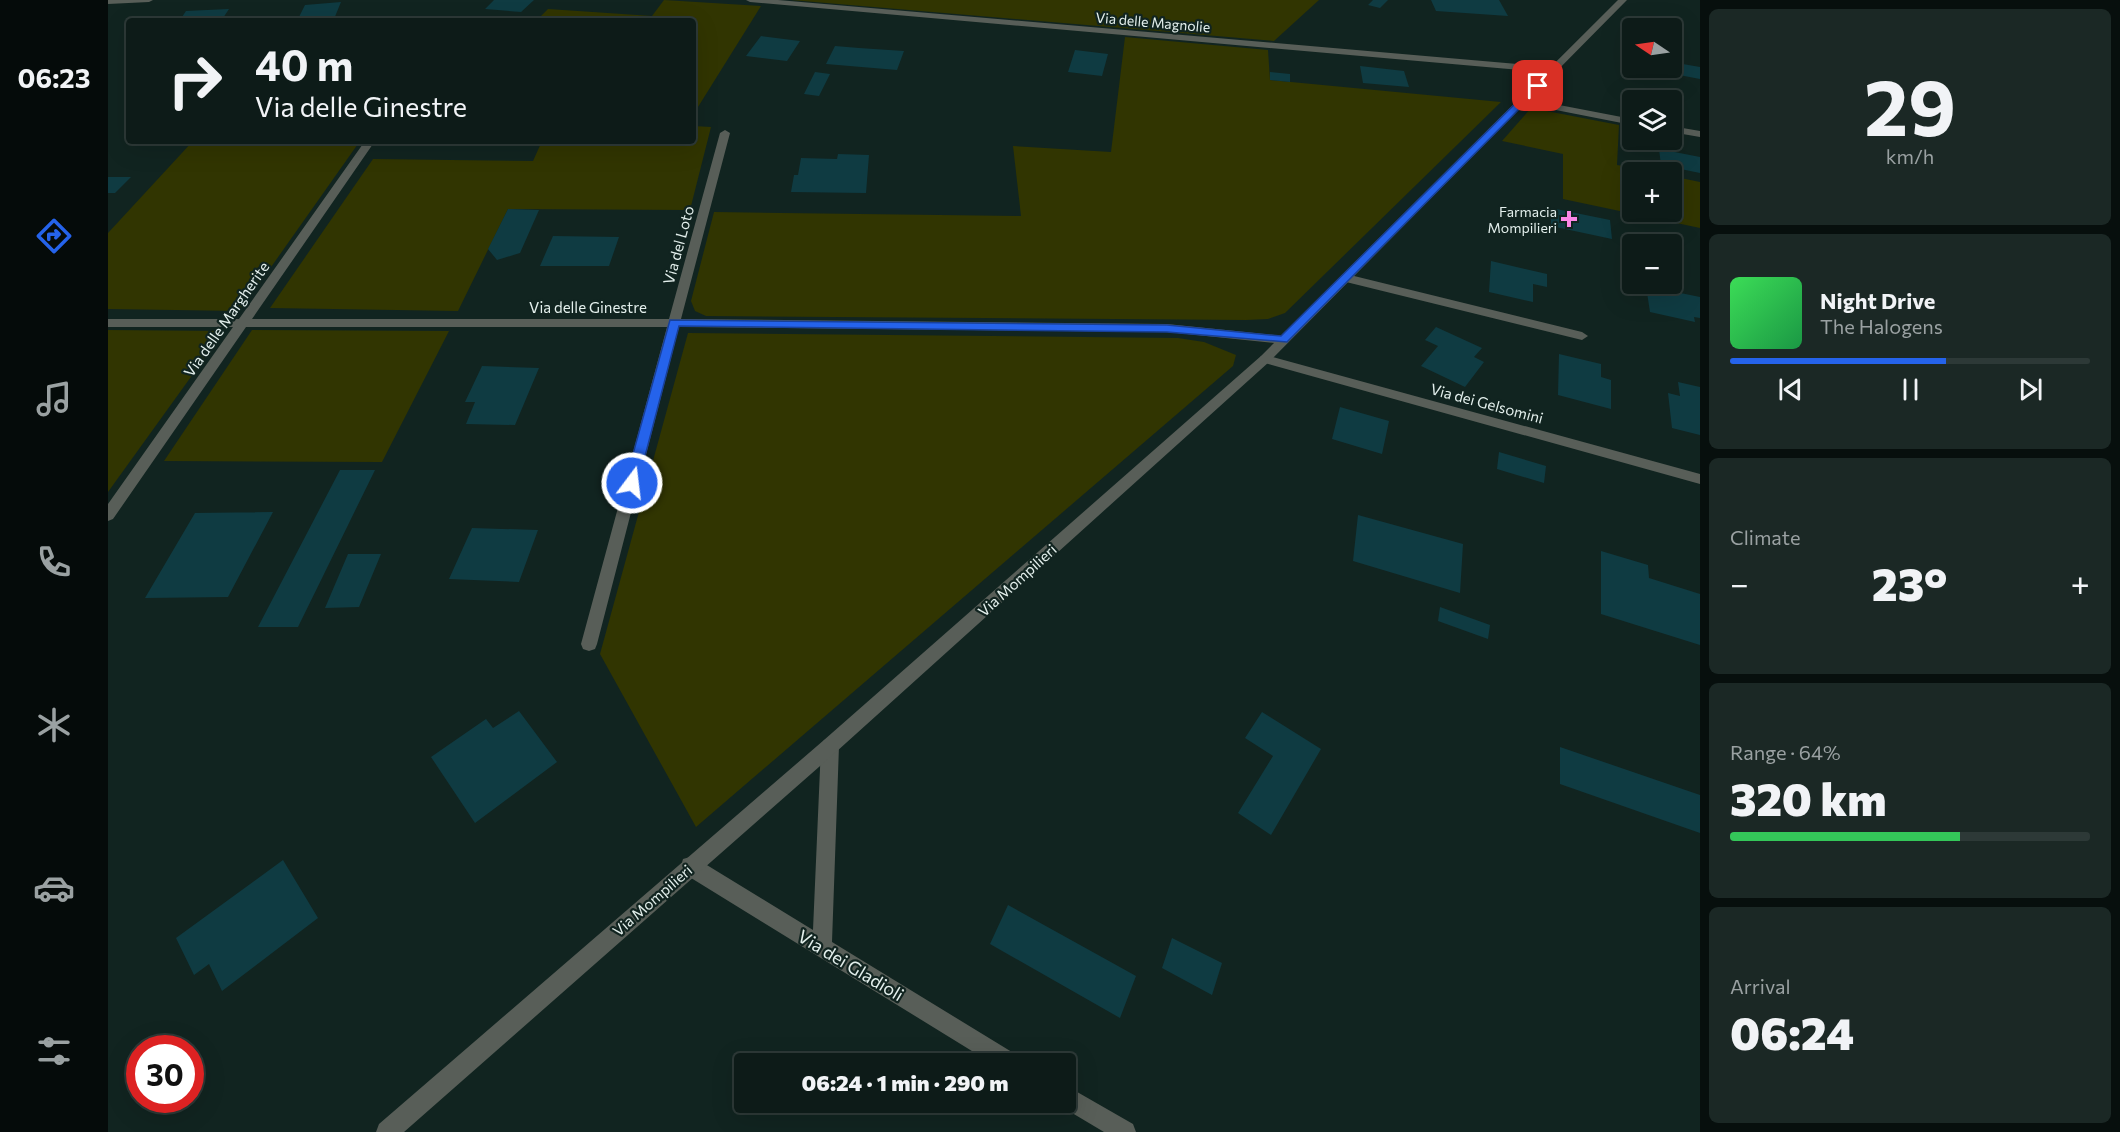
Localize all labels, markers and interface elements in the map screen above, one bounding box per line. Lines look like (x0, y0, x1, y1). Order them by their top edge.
street label: Via delle Magnolie (1095, 9, 1211, 35)
north arrow (1622, 18, 1682, 78)
map controls (1622, 18, 1682, 294)
text: 40 m (255, 38, 353, 90)
icon: right (156, 42, 234, 120)
text: 29 (1864, 57, 1956, 152)
pin (1512, 60, 1563, 111)
text: 06:23 (18, 61, 90, 94)
icon: arrive (1521, 69, 1554, 102)
text: Via delle Ginestre (255, 90, 467, 123)
button: layers (1622, 90, 1682, 150)
text: km/h (1886, 144, 1934, 168)
button: + (1622, 162, 1682, 222)
place label: Farmacia Mompilieri (1487, 203, 1557, 236)
street label: Via del Loto (659, 204, 697, 286)
marker: Farmacia Mompilieri (1562, 212, 1576, 226)
icon: directions (33, 215, 75, 257)
button: − (1622, 234, 1682, 294)
street label: Via delle Margherite (180, 258, 273, 380)
text: Night Drive (1820, 287, 1935, 314)
street label: Via delle Ginestre (529, 298, 647, 316)
text: The Halogens (1820, 314, 1943, 338)
icon: previous (1774, 373, 1807, 406)
icon: pause (1894, 373, 1927, 406)
icon: next (2014, 373, 2047, 406)
icon: music (33, 378, 75, 420)
street label: Via dei Gelsomini (1429, 379, 1545, 427)
position arrow (600, 451, 664, 515)
text: Climate (1730, 525, 1800, 549)
street label: Via Mompilieri (974, 540, 1060, 620)
icon: phone (33, 541, 75, 583)
text: 23° (1872, 555, 1948, 610)
text: − (1730, 562, 1749, 603)
text: + (2071, 562, 2090, 603)
icon: climate (33, 704, 75, 746)
text: Range · 64% (1730, 740, 1841, 764)
text: 320 km (1730, 770, 1887, 825)
street label: Via Mompilieri (609, 861, 695, 939)
icon: car (33, 867, 75, 909)
street label: Via dei Gladioli (794, 925, 908, 1005)
text: Arrival (1730, 974, 1791, 998)
text: 06:24 (1730, 1004, 1854, 1059)
icon: filters (33, 1030, 75, 1072)
speed limit sign: 30 (126, 1035, 204, 1113)
text: 06:24 · 1 min · 290 m (801, 1069, 1009, 1096)

